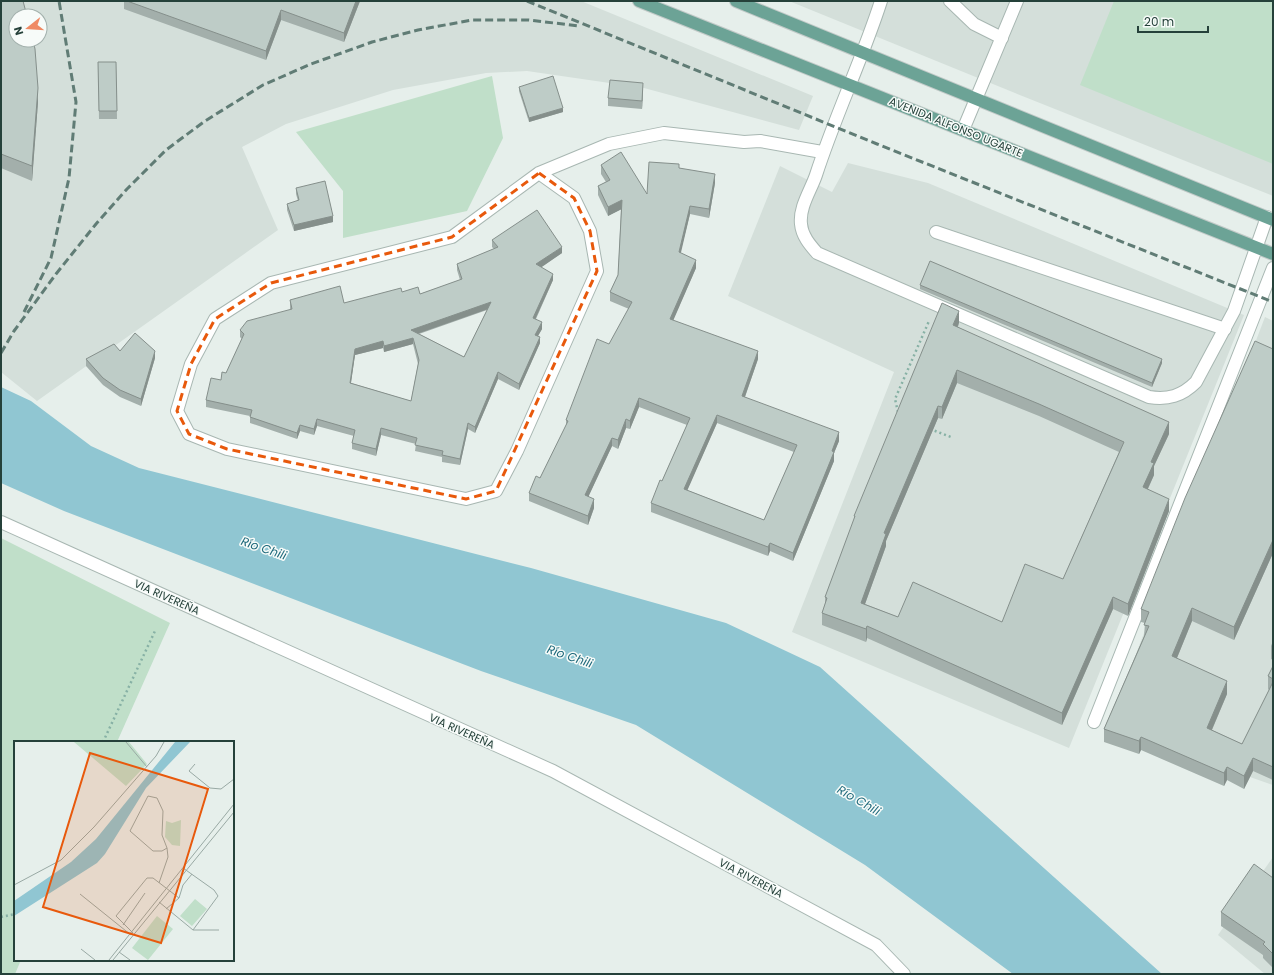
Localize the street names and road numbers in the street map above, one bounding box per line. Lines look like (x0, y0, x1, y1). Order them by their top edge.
street label: AVENIDA ALFONSO UGARTE (887, 93, 1025, 161)
street label: VIA RIVEREÑA (132, 575, 203, 619)
street label: VIA RIVEREÑA (427, 709, 498, 753)
street label: VIA RIVEREÑA (716, 854, 786, 902)

